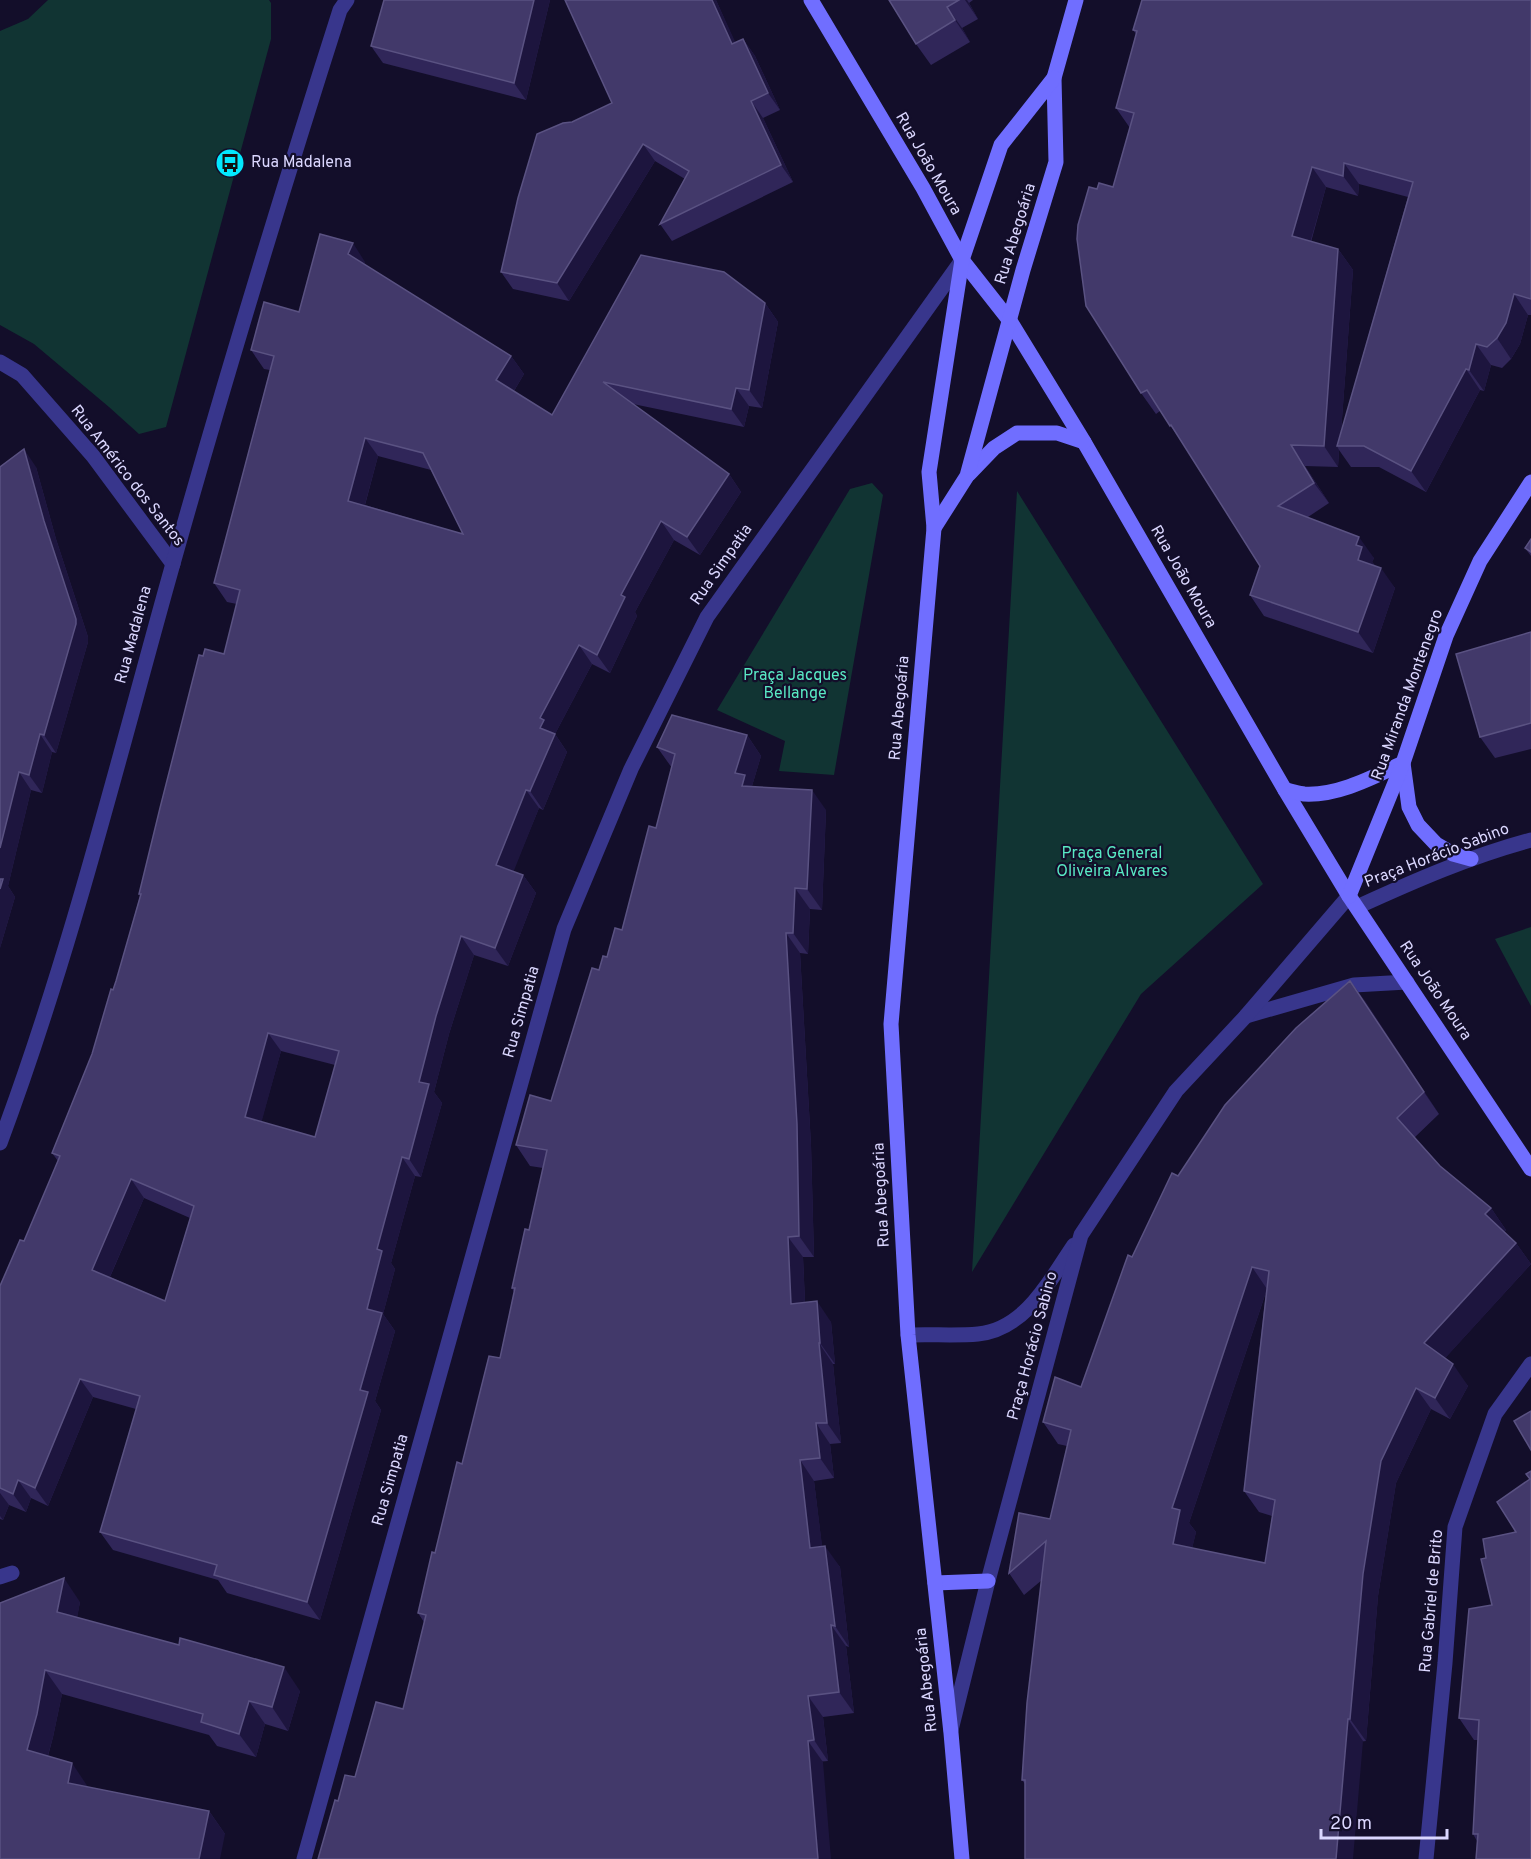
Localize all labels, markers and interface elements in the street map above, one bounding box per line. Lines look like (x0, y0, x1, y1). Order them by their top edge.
street label: Rua João Moura (890, 109, 966, 219)
bus stop icon: Rua Madalena (214, 147, 246, 179)
place label: Rua Madalena (251, 153, 352, 173)
street label: Rua Abegoária (991, 181, 1041, 287)
street label: Rua Américo dos Santos (66, 401, 188, 551)
street label: Rua Simpatia (687, 520, 757, 610)
street label: Rua João Moura (1145, 522, 1221, 632)
street label: Rua Madalena (111, 584, 157, 686)
street label: Rua Miranda Montenegro (1368, 607, 1448, 783)
street label: Rua Abegoária (885, 655, 915, 761)
park label: Praça Jacques Bellange (743, 666, 847, 704)
street label: Praça Horácio Sabino (1362, 819, 1512, 893)
park label: Praça General Oliveira Alvares (1056, 844, 1168, 882)
street label: Rua João Moura (1394, 937, 1476, 1045)
street label: Rua Simpatia (499, 964, 545, 1060)
street label: Rua Abegoária (869, 1142, 895, 1248)
street label: Praça Horácio Sabino (1003, 1269, 1063, 1423)
street label: Rua Simpatia (368, 1432, 414, 1528)
street label: Rua Gabriel de Brito (1416, 1528, 1448, 1673)
street label: Rua Abegoária (912, 1627, 942, 1733)
scale bar (1321, 1802, 1447, 1840)
text: 20 m (1330, 1813, 1372, 1836)

